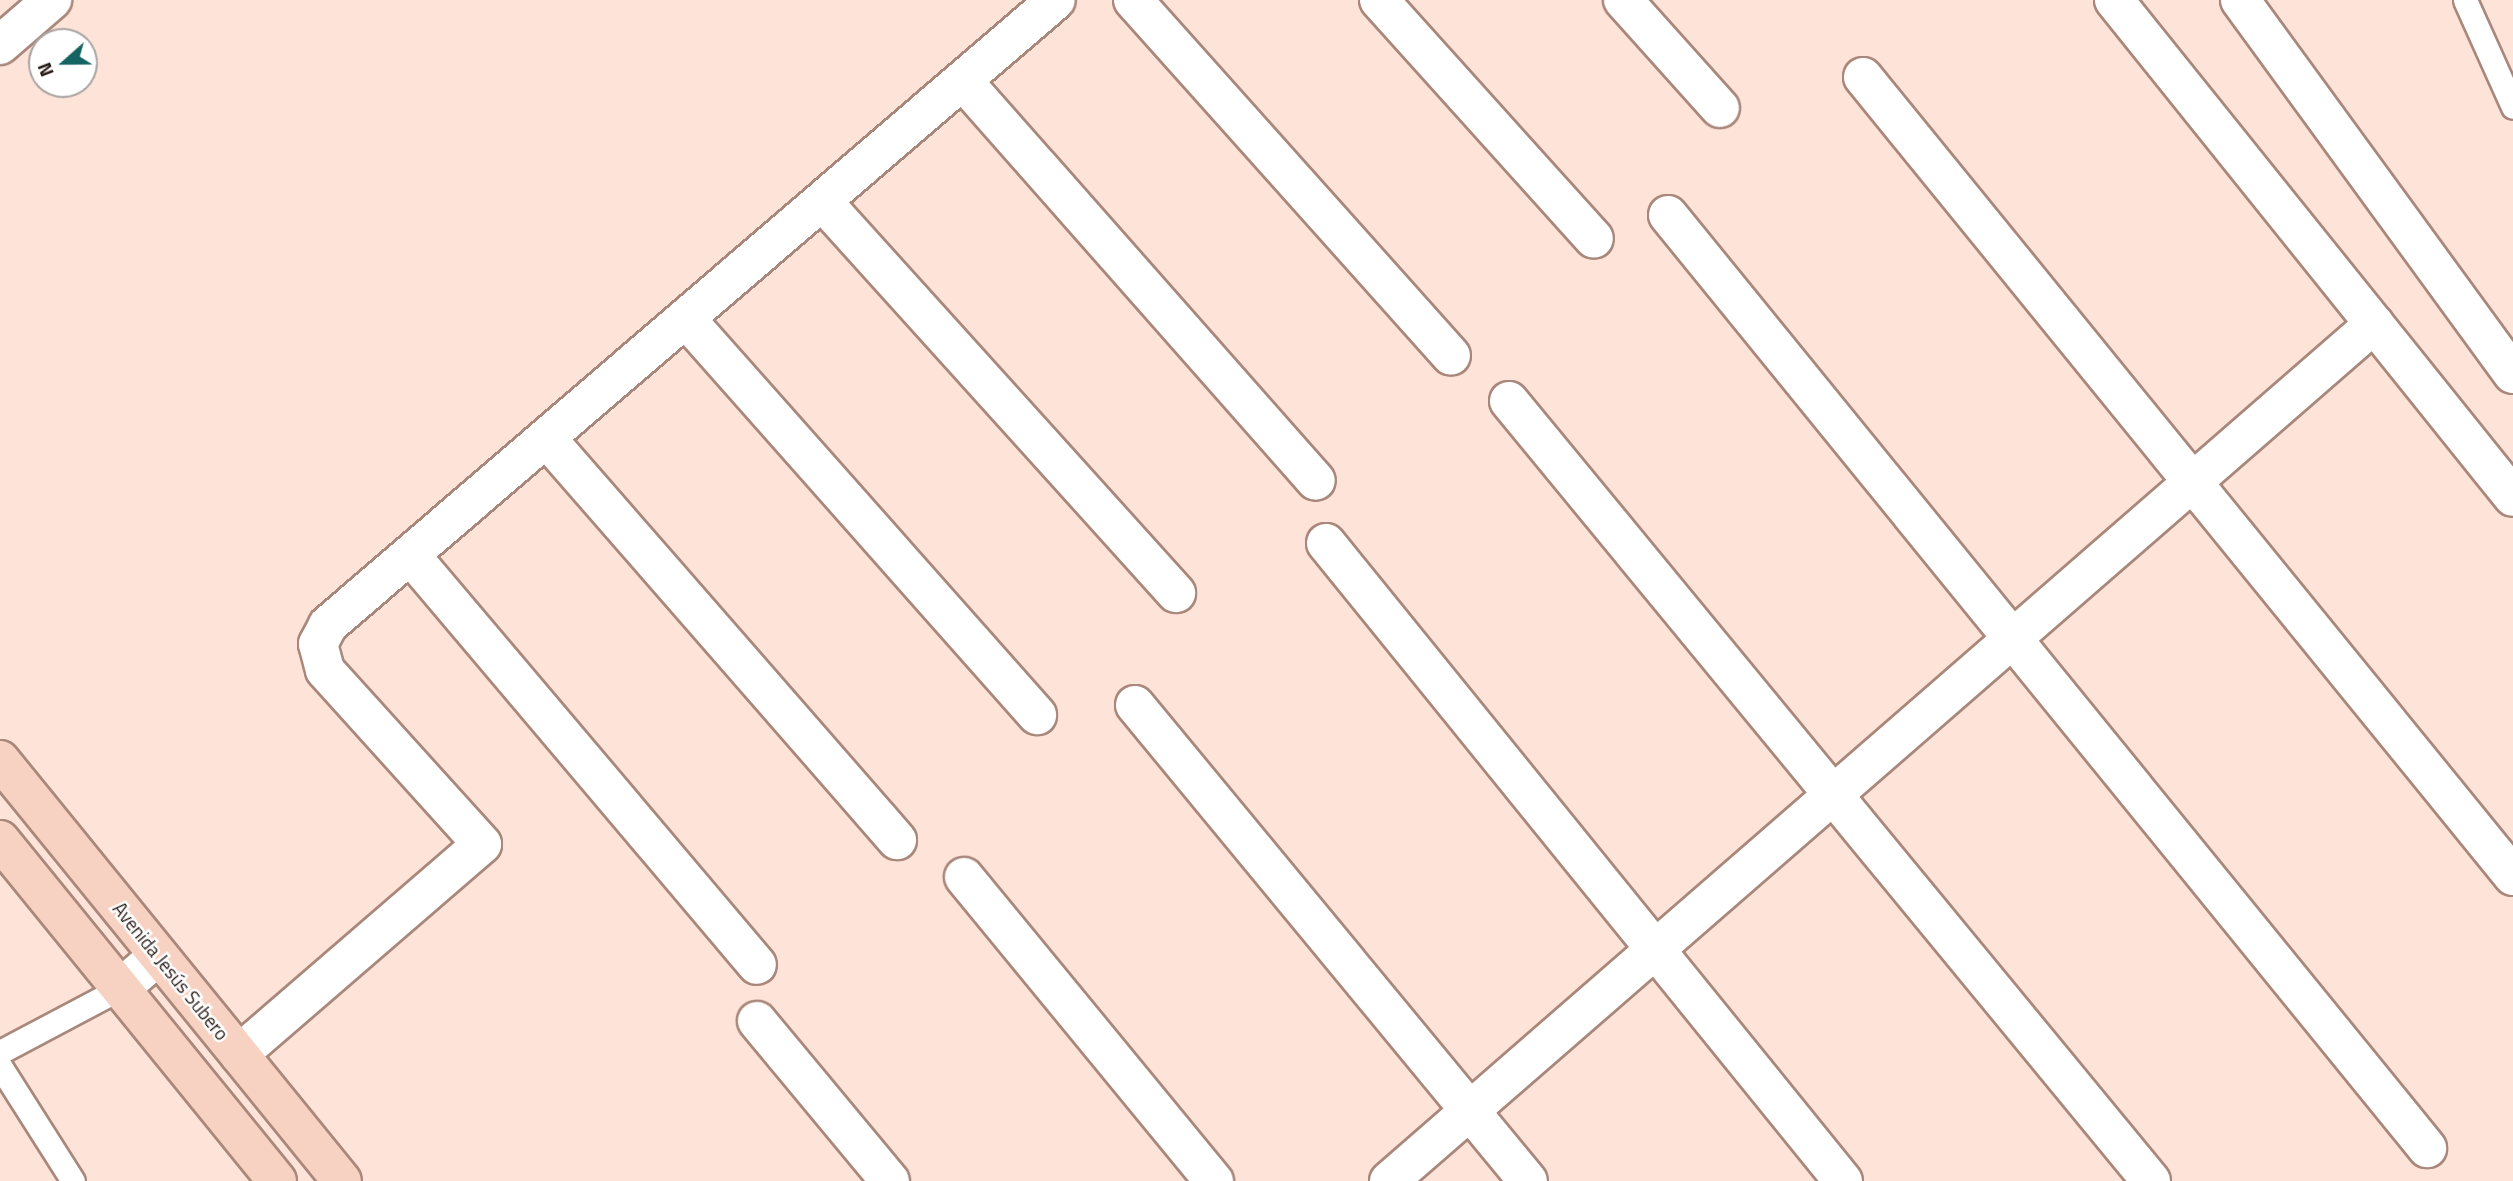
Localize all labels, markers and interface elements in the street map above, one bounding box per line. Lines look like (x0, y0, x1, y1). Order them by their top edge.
north arrow (28, 28, 98, 98)
text: N (29, 59, 61, 81)
street label: Avenida Jesús Subero (108, 897, 234, 1045)

